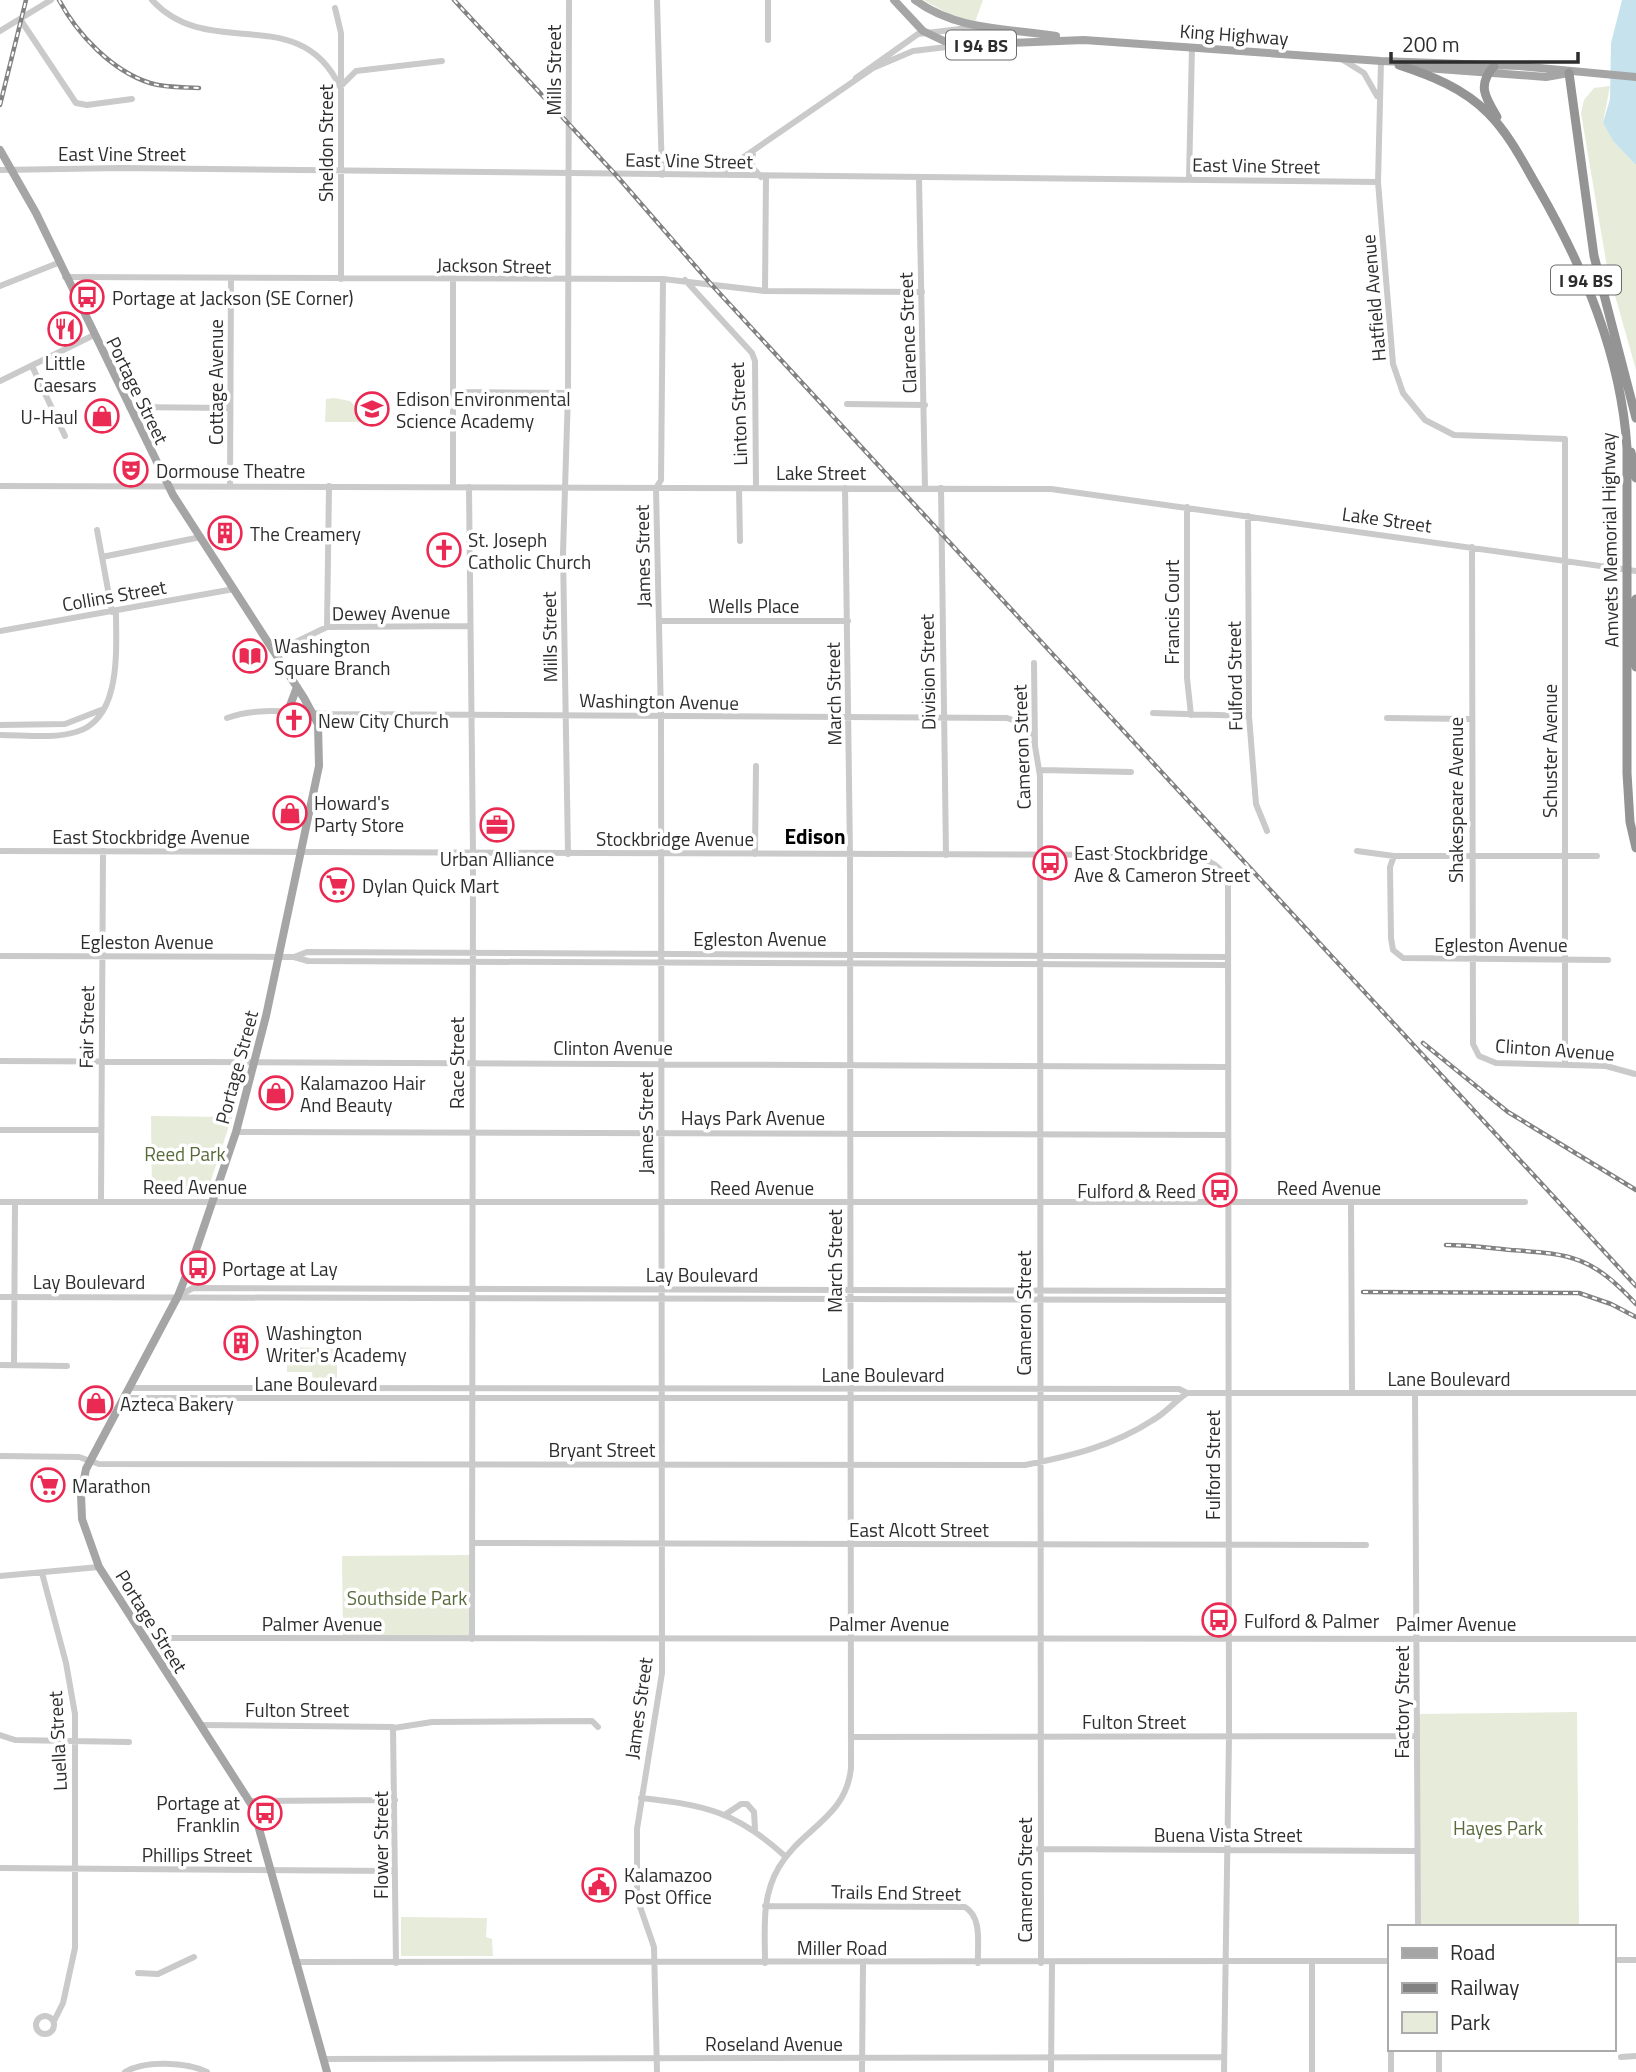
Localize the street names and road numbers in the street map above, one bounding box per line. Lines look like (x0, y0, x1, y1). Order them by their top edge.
street label: King Highway (1179, 16, 1289, 52)
street label: Mills Street (539, 24, 568, 115)
road number: I 94 BS (946, 31, 1016, 60)
street label: Sheldon Street (311, 84, 340, 202)
street label: East Vine Street (58, 139, 186, 168)
street label: East Vine Street (625, 144, 754, 176)
street label: East Vine Street (1192, 149, 1321, 181)
street label: Hatfield Avenue (1353, 233, 1393, 363)
street label: Jackson Street (436, 250, 552, 281)
road number: I 94 BS (1551, 266, 1621, 294)
street label: Clarence Street (890, 272, 924, 394)
street label: Cottage Avenue (201, 319, 230, 445)
street label: Portage Street (99, 331, 177, 449)
street label: Linton Street (722, 361, 754, 466)
street label: Amvets Memorial Highway (1593, 432, 1625, 648)
street label: Lake Street (776, 458, 866, 487)
street label: Lake Street (1340, 498, 1434, 540)
street label: James Street (627, 504, 657, 607)
street label: Francis Court (1157, 559, 1186, 664)
street label: Collins Street (60, 572, 169, 618)
street label: Mills Street (534, 591, 564, 683)
street label: Wells Place (709, 591, 799, 620)
street label: Dewey Avenue (332, 596, 450, 628)
street label: Division Street (911, 613, 943, 730)
street label: Fulford Street (1219, 621, 1249, 731)
street label: March Street (818, 642, 848, 746)
street label: Cameron Street (1004, 684, 1038, 810)
street label: Schuster Avenue (1535, 684, 1564, 818)
street label: Washington Avenue (579, 685, 739, 717)
street label: Shakespeare Avenue (1441, 717, 1470, 883)
street label: East Stockbridge Avenue (52, 822, 250, 851)
street label: Stockbridge Avenue (596, 824, 754, 853)
street label: Egleston Avenue (693, 924, 827, 953)
street label: Egleston Avenue (80, 927, 214, 956)
street label: Egleston Avenue (1434, 930, 1568, 959)
street label: Fair Street (71, 985, 101, 1069)
street label: Portage Street (207, 1007, 265, 1127)
street label: Race Street (442, 1017, 471, 1109)
street label: Clinton Avenue (1494, 1030, 1616, 1068)
street label: Clinton Avenue (553, 1033, 673, 1062)
street label: James Street (631, 1071, 660, 1174)
street label: Hays Park Avenue (681, 1103, 825, 1132)
street label: Reed Avenue (143, 1172, 247, 1201)
street label: Reed Avenue (710, 1173, 814, 1202)
street label: Reed Avenue (1277, 1173, 1381, 1202)
street label: March Street (820, 1209, 849, 1313)
street label: Cameron Street (1009, 1250, 1038, 1376)
street label: Lay Boulevard (646, 1260, 758, 1289)
street label: Lay Boulevard (33, 1267, 145, 1296)
street label: Lane Boulevard (821, 1360, 945, 1389)
street label: Lane Boulevard (1387, 1364, 1511, 1393)
street label: Lane Boulevard (254, 1369, 378, 1398)
street label: Fulford Street (1198, 1410, 1227, 1520)
street label: Bryant Street (549, 1435, 656, 1464)
street label: East Alcott Street (849, 1515, 989, 1544)
street label: Portage Street (109, 1564, 195, 1678)
street label: Palmer Avenue (262, 1609, 382, 1638)
street label: Palmer Avenue (829, 1609, 949, 1638)
street label: Palmer Avenue (1396, 1609, 1516, 1638)
street label: Factory Street (1387, 1645, 1416, 1758)
street label: James Street (617, 1655, 660, 1761)
street label: Luella Street (40, 1690, 74, 1792)
street label: Fulton Street (245, 1695, 349, 1724)
street label: Fulton Street (1082, 1707, 1186, 1736)
street label: Flower Street (366, 1791, 395, 1899)
street label: Cameron Street (1010, 1817, 1039, 1943)
street label: Buena Vista Street (1154, 1820, 1303, 1849)
street label: Phillips Street (142, 1840, 253, 1869)
street label: Trails End Street (831, 1876, 962, 1908)
street label: Miller Road (797, 1933, 887, 1962)
street label: Roseland Avenue (705, 2029, 843, 2058)

